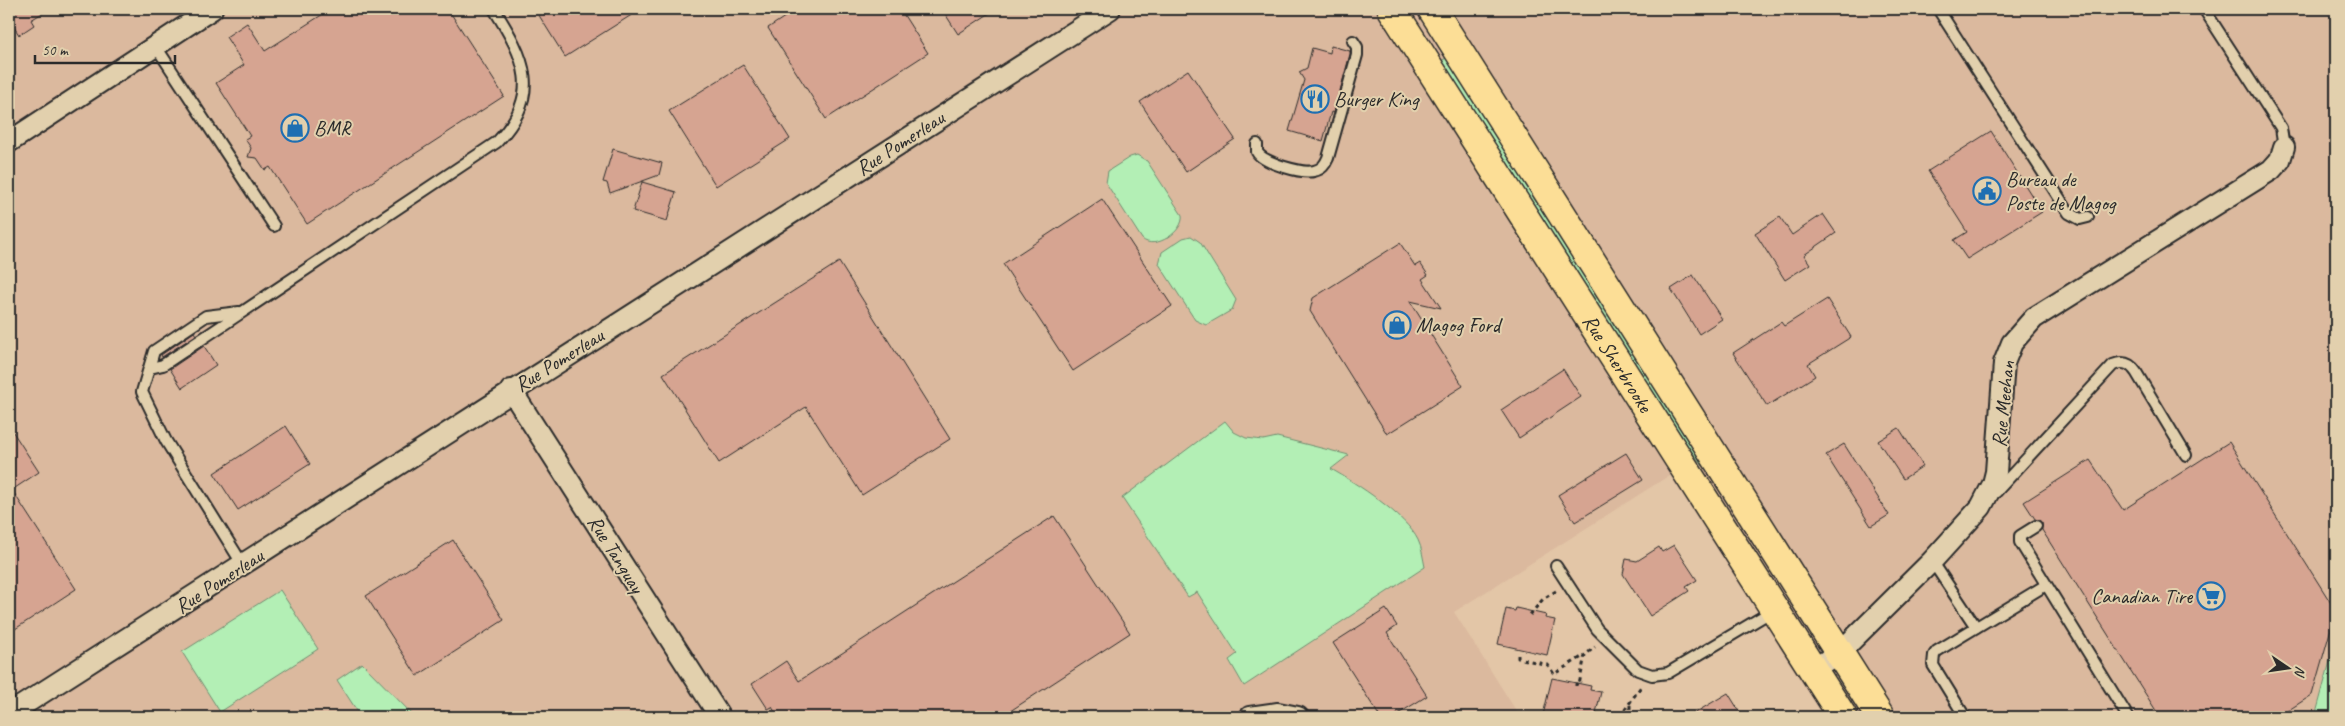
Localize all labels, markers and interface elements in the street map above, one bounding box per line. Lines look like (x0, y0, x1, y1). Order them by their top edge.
scale bar (35, 32, 175, 64)
text: 50 m (42, 41, 69, 60)
restaurant icon: Burger King (1300, 84, 1330, 114)
place label: Burger King (1334, 86, 1420, 112)
street label: Rue Pomerleau (851, 104, 950, 181)
shop icon: BMR (280, 113, 310, 143)
place label: BMR (314, 115, 352, 141)
place label: Bureau de Poste de Magog (2006, 166, 2117, 216)
public building icon: Bureau de Poste de Magog (1972, 176, 2002, 206)
shop icon: Magog Ford (1382, 310, 1412, 340)
street label: Rue Sherbrooke (1577, 310, 1659, 418)
place label: Magog Ford (1416, 312, 1504, 338)
street label: Rue Pomerleau (510, 322, 609, 398)
street label: Rue Meehan (1986, 359, 2021, 448)
street label: Rue Tanguay (582, 510, 651, 599)
street label: Rue Pomerleau (170, 542, 269, 619)
supermarket icon: Canadian Tire (2196, 581, 2226, 611)
place label: Canadian Tire (2091, 583, 2193, 609)
north arrow (2262, 644, 2312, 694)
text: N (2290, 665, 2309, 679)

